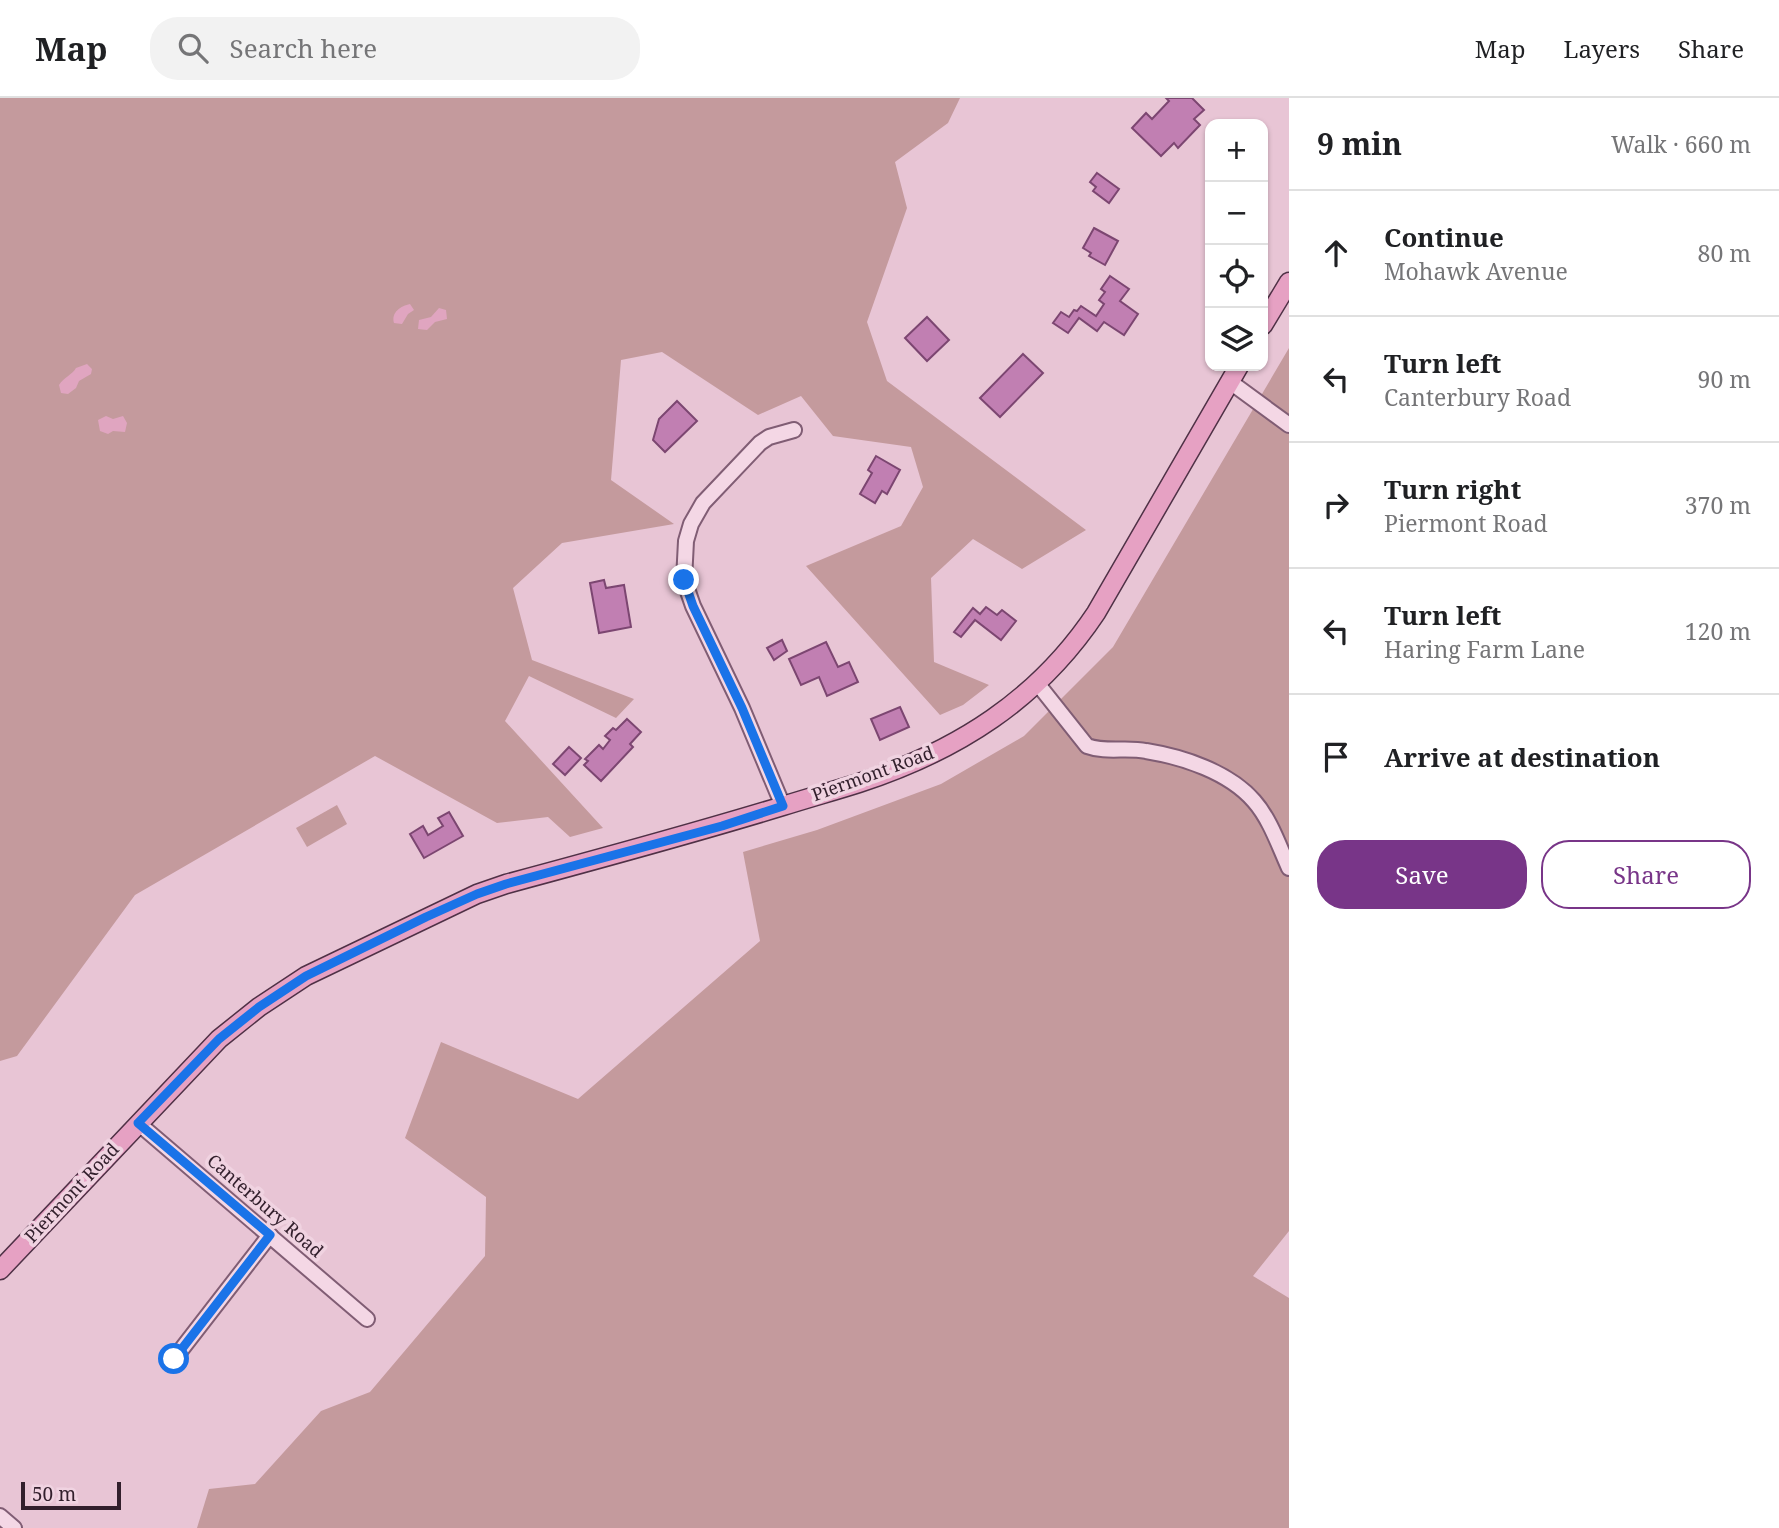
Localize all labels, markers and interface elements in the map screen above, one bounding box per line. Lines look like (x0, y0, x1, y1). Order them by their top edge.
search box (150, 17, 640, 80)
text: Map (35, 26, 108, 71)
icon: search (174, 29, 212, 67)
text: Search here (230, 30, 377, 66)
text: Map (1475, 32, 1526, 65)
text: Layers (1564, 32, 1640, 65)
text: Share (1678, 32, 1744, 65)
map controls (1205, 119, 1268, 371)
button: + (1205, 119, 1268, 182)
text: 9 min (1317, 123, 1402, 164)
text: Walk · 660 m (1611, 128, 1751, 160)
button: − (1205, 182, 1268, 245)
text: Continue (1384, 219, 1504, 255)
icon: ahead (1317, 234, 1355, 272)
text: 80 m (1698, 237, 1751, 269)
button: locate (1205, 245, 1268, 308)
text: Mohawk Avenue (1384, 255, 1568, 287)
button: layers (1205, 308, 1268, 371)
text: Turn left (1384, 345, 1501, 381)
icon: left (1317, 360, 1355, 398)
text: 90 m (1698, 363, 1751, 395)
text: Canterbury Road (1384, 381, 1571, 413)
text: Turn right (1384, 471, 1521, 507)
icon: right (1317, 486, 1355, 524)
text: 370 m (1685, 489, 1751, 521)
text: Piermont Road (1384, 507, 1548, 539)
route end (668, 564, 699, 595)
text: Turn left (1384, 597, 1501, 633)
icon: left (1317, 612, 1355, 650)
text: 120 m (1685, 615, 1751, 647)
text: Haring Farm Lane (1384, 633, 1585, 665)
icon: arrive (1317, 738, 1355, 776)
text: Arrive at destination (1384, 739, 1660, 775)
street label: Piermont Road (808, 740, 937, 806)
button: Save (1317, 840, 1527, 909)
button: Share (1541, 840, 1751, 909)
street label: Piermont Road (19, 1137, 124, 1247)
street label: Canterbury Road (203, 1148, 329, 1262)
route start (158, 1343, 189, 1374)
scale bar (21, 1479, 121, 1511)
text: 50 m (32, 1481, 76, 1507)

